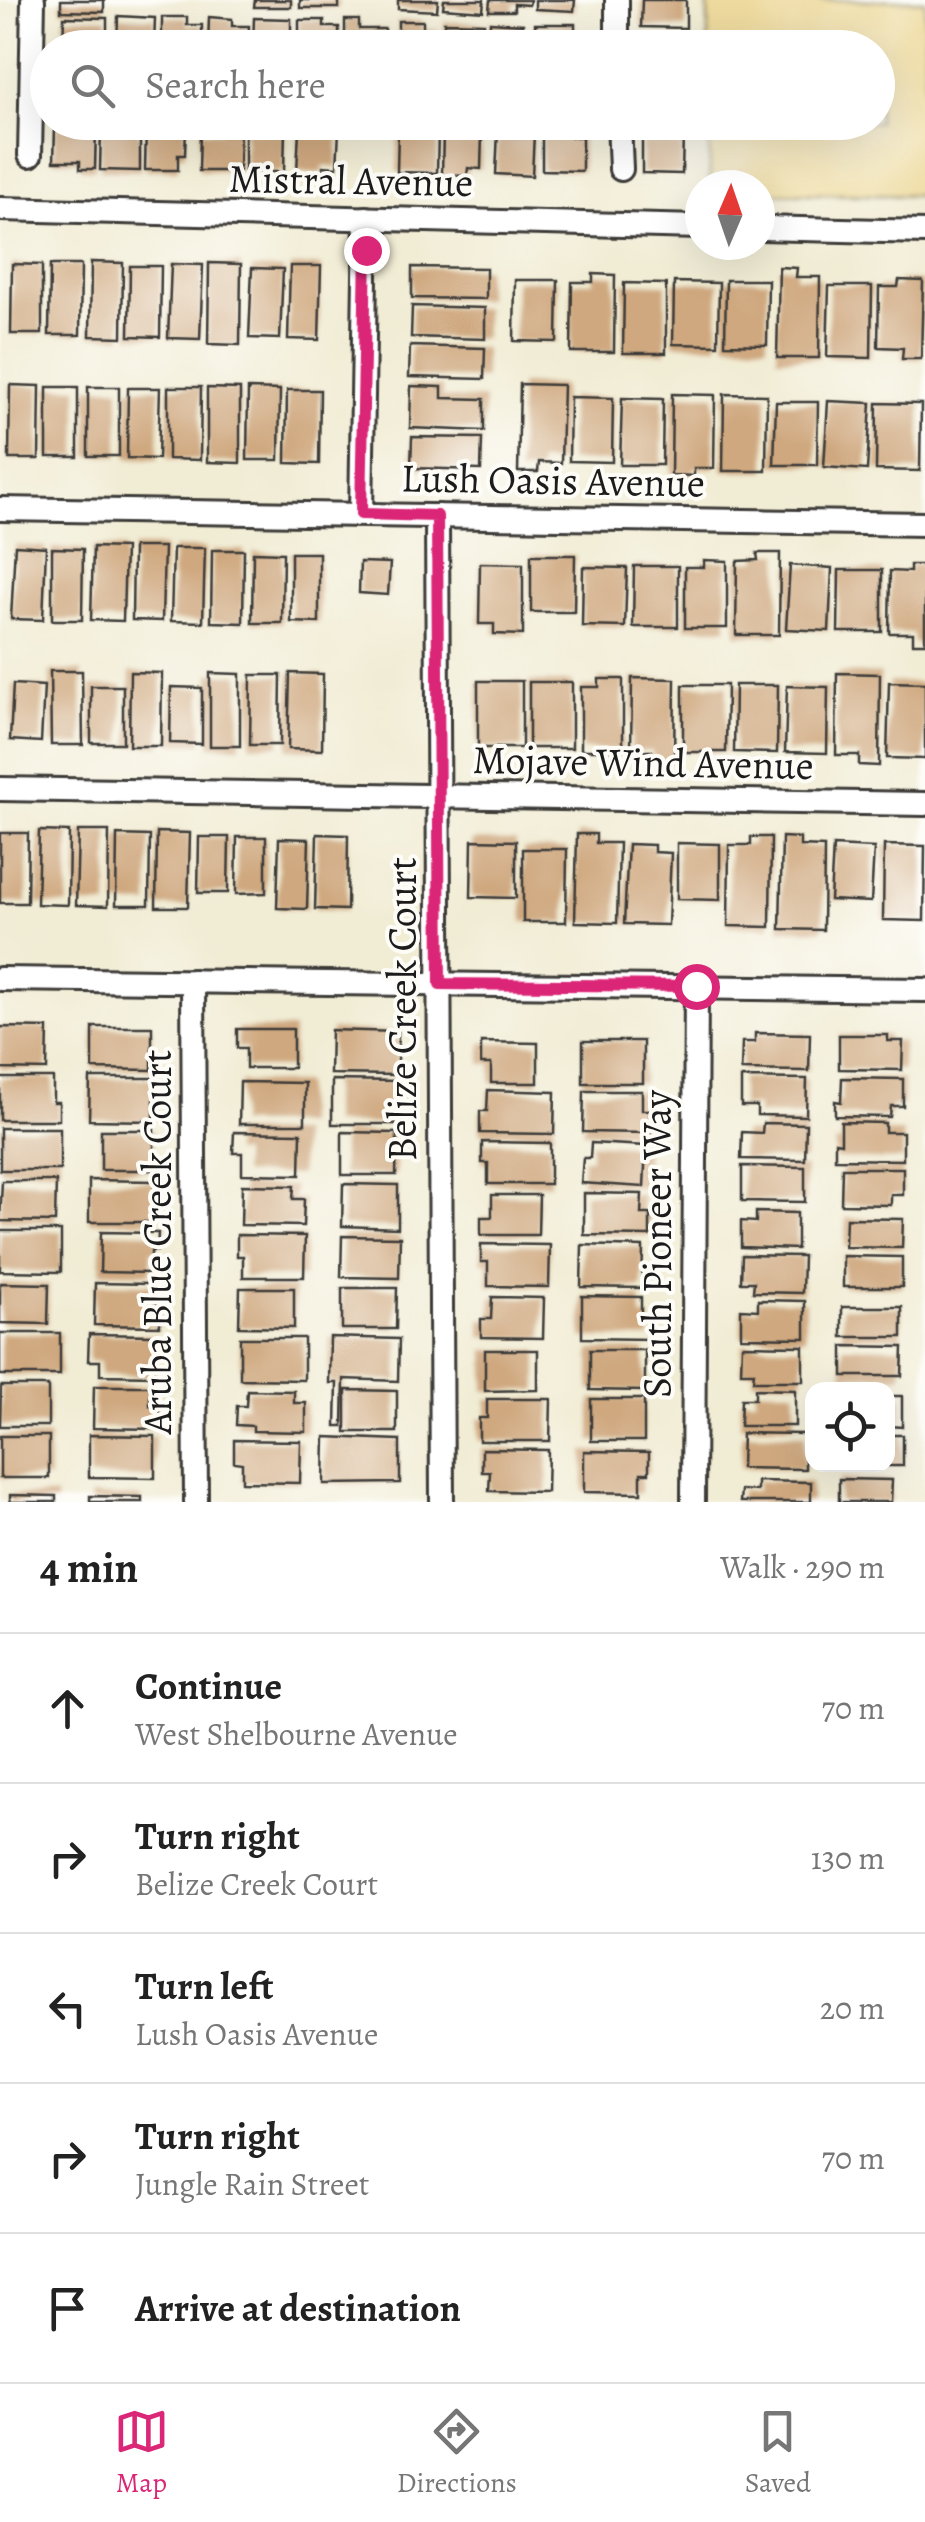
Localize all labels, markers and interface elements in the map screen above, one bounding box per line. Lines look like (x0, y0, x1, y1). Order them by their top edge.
search box (30, 30, 895, 140)
icon: search (65, 58, 120, 113)
text: Search here (145, 59, 326, 111)
street label: Mistral Avenue (228, 151, 474, 210)
north arrow (685, 170, 775, 260)
route end (344, 228, 390, 274)
street label: Lush Oasis Avenue (400, 450, 705, 511)
street label: Mojave Wind Avenue (472, 732, 814, 793)
street label: Belize Creek Court (375, 857, 430, 1161)
route start (674, 964, 720, 1010)
street label: Aruba Blue Creek Court (130, 1050, 185, 1435)
street label: South Pioneer Way (630, 1089, 685, 1398)
map controls (805, 1382, 895, 1472)
button: locate (805, 1382, 895, 1472)
text: 4 min (40, 1539, 138, 1596)
text: Walk · 290 m (720, 1545, 885, 1589)
text: Continue (135, 1660, 282, 1712)
icon: ahead (40, 1681, 95, 1736)
text: 70 m (822, 1686, 885, 1730)
text: West Shelbourne Avenue (135, 1712, 458, 1756)
text: Turn right (135, 1810, 300, 1862)
icon: right (40, 1831, 95, 1886)
text: 130 m (811, 1836, 885, 1880)
text: Belize Creek Court (135, 1862, 378, 1906)
text: Turn left (135, 1960, 274, 2012)
icon: left (40, 1981, 95, 2036)
text: 20 m (820, 1986, 885, 2030)
text: Lush Oasis Avenue (135, 2012, 378, 2056)
text: Turn right (135, 2110, 300, 2162)
icon: right (40, 2131, 95, 2186)
text: 70 m (822, 2136, 885, 2180)
text: Jungle Rain Street (135, 2162, 369, 2206)
icon: arrive (40, 2281, 95, 2336)
text: Arrive at destination (135, 2282, 461, 2334)
tab: Map (114, 2404, 169, 2502)
tab: Directions (397, 2404, 517, 2502)
tab: Saved (745, 2404, 811, 2502)

